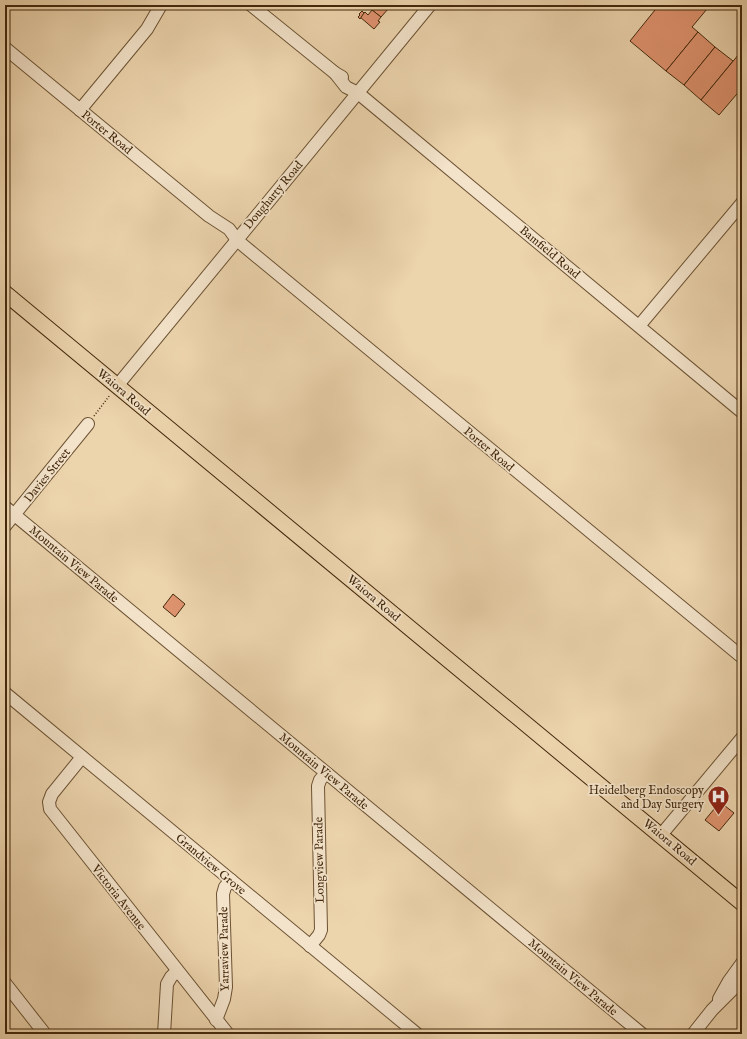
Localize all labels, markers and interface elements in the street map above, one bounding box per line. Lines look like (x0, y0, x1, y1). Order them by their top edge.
street label: Porter Road (78, 107, 136, 158)
street label: Dougharty Road (240, 158, 307, 233)
street label: Bamfield Road (516, 223, 583, 282)
street label: Waiora Road (94, 366, 154, 419)
street label: Porter Road (460, 424, 517, 475)
street label: Davies Street (21, 445, 74, 505)
street label: Mountain View Parade (26, 523, 122, 607)
street label: Waiora Road (344, 572, 404, 625)
street label: Mountain View Parade (276, 730, 372, 814)
place label: Heidelberg Endoscopy and Day Surgery (589, 783, 704, 812)
hospital icon: Heidelberg Endoscopy and Day Surgery (706, 784, 732, 817)
street label: Longview Parade (311, 816, 328, 903)
street label: Waiora Road (640, 816, 700, 869)
street label: Grandview Grove (172, 831, 249, 899)
street label: Victoria Avenue (88, 861, 149, 933)
street label: Yarraview Parade (216, 906, 233, 992)
street label: Mountain View Parade (525, 936, 621, 1020)

